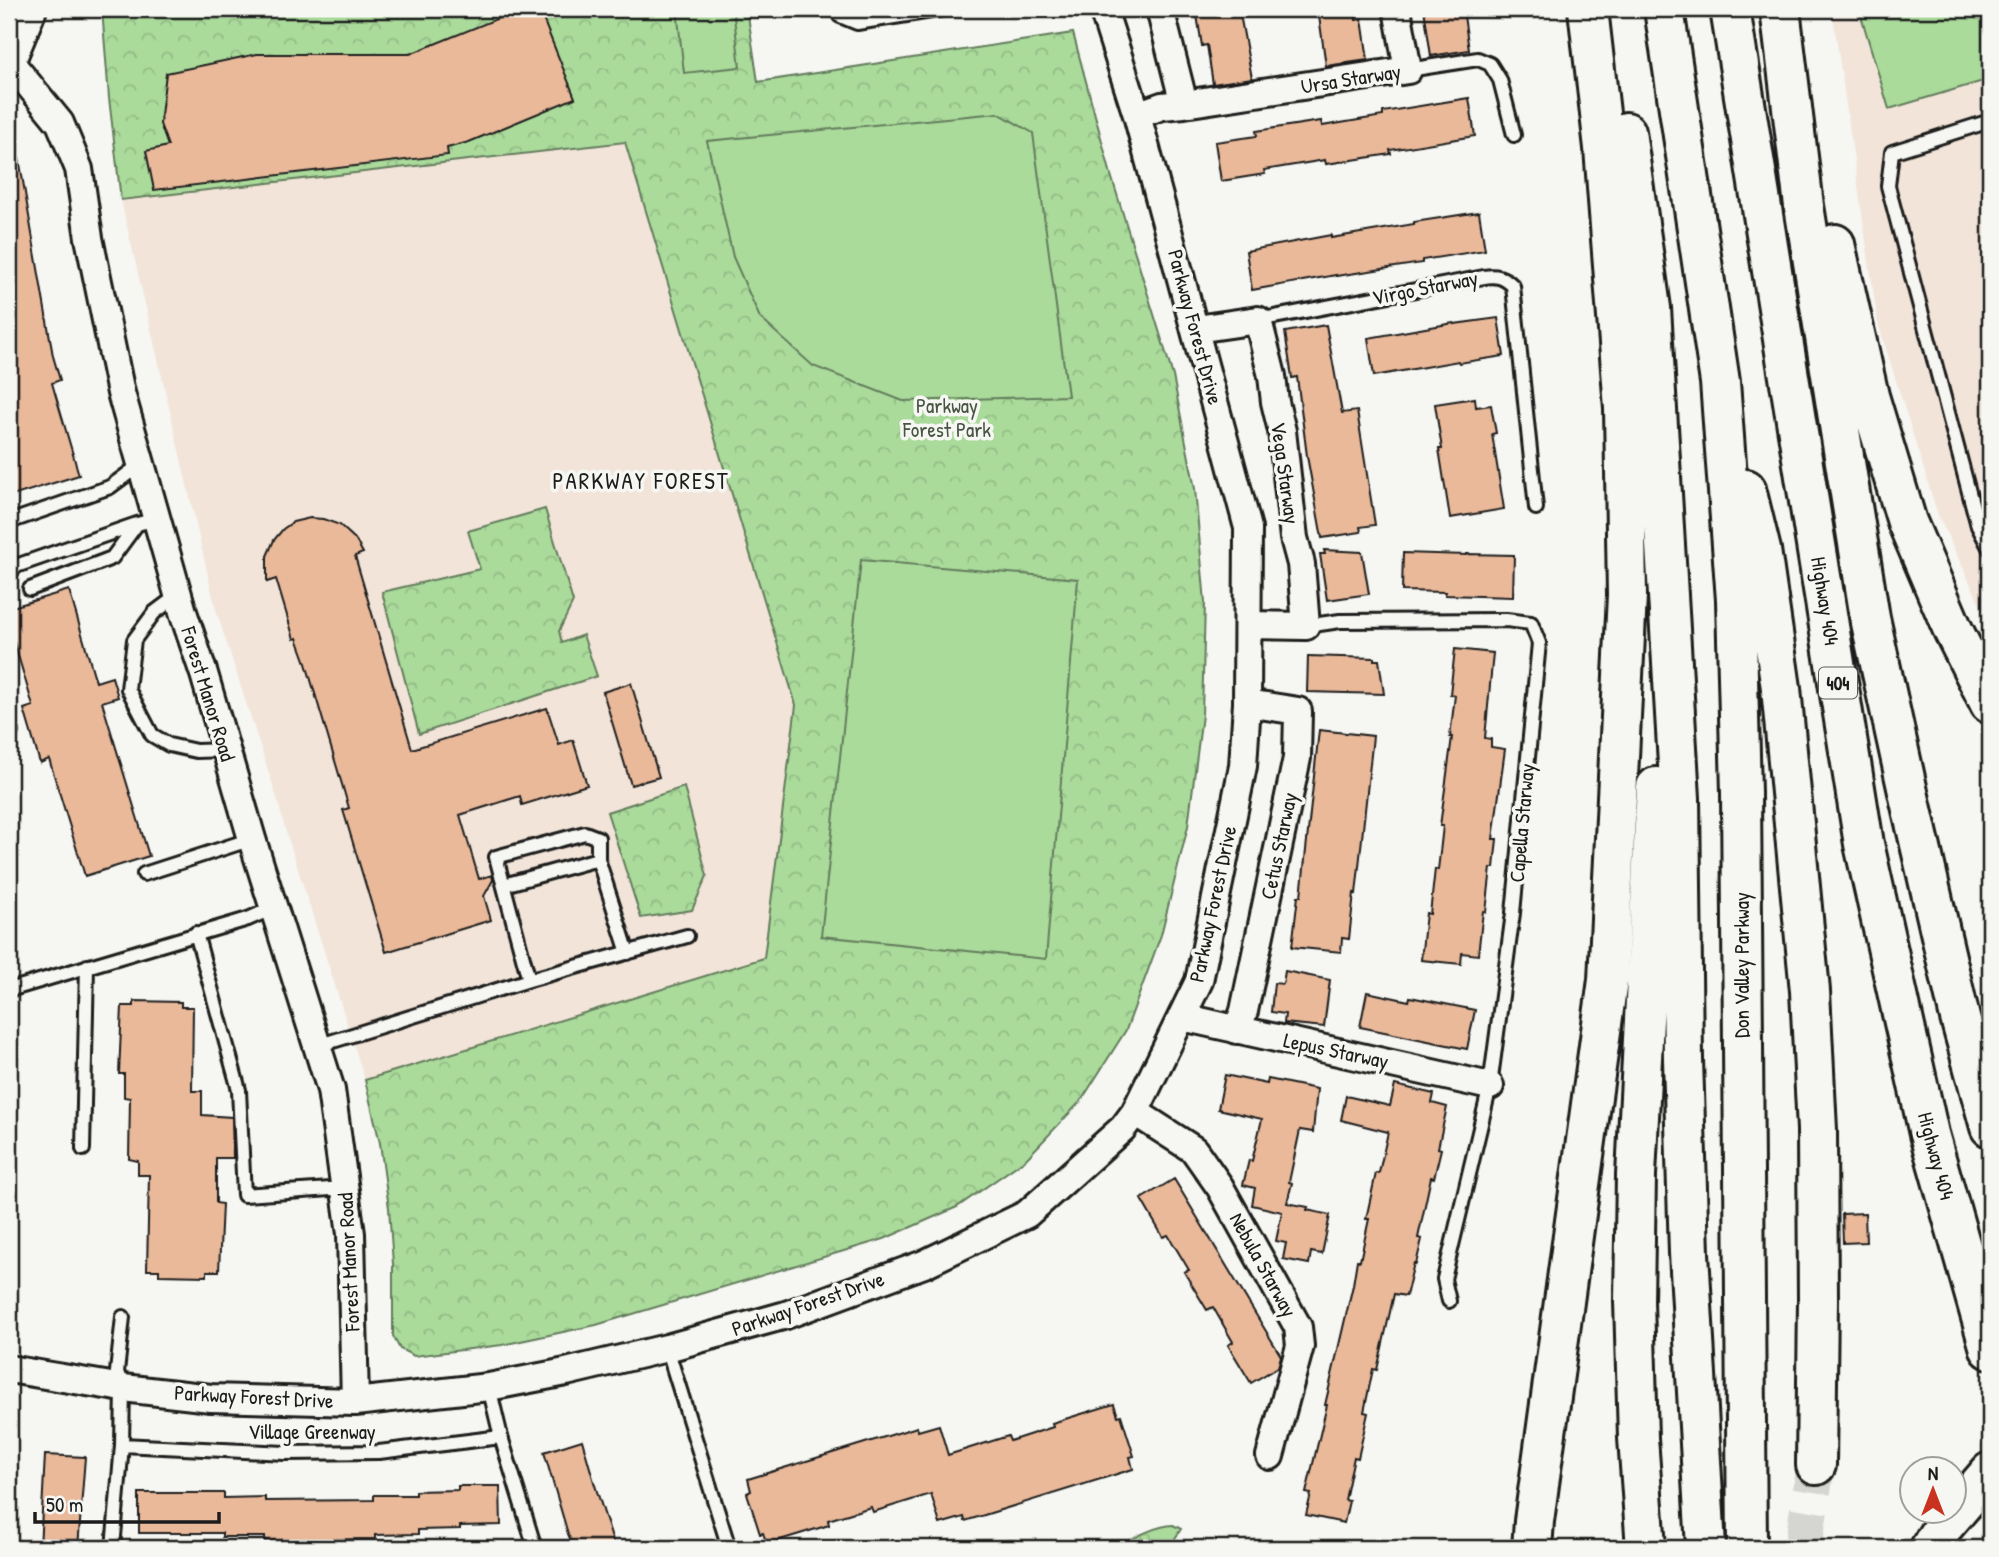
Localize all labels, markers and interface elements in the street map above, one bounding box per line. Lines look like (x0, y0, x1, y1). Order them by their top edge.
street label: Ursa Starway (1299, 56, 1403, 101)
street label: Parkway Forest Drive (1161, 246, 1230, 408)
street label: Virgo Starway (1369, 263, 1480, 312)
park label: Parkway Forest Park (902, 391, 991, 444)
street label: Vega Starway (1264, 420, 1307, 526)
district label: PARKWAY FOREST (553, 465, 729, 496)
street label: Highway 404 (1804, 554, 1847, 648)
street label: Forest Manor Road (174, 622, 243, 765)
road number: 404 (1819, 668, 1857, 698)
street label: Capella Starway (1502, 762, 1541, 884)
street label: Cetus Starway (1253, 790, 1304, 902)
street label: Parkway Forest Drive (1182, 823, 1243, 985)
street label: Don Valley Parkway (1727, 892, 1756, 1038)
street label: Lepus Starway (1281, 1025, 1391, 1076)
street label: Highway 404 (1911, 1109, 1962, 1203)
street label: Forest Manor Road (330, 1192, 367, 1333)
street label: Nebula Starway (1223, 1207, 1304, 1322)
street label: Parkway Forest Drive (728, 1264, 888, 1343)
street label: Parkway Forest Drive (174, 1378, 334, 1415)
street label: Village Greenway (248, 1417, 376, 1446)
north arrow (1898, 1456, 1968, 1526)
text: N (1928, 1460, 1938, 1486)
scale bar (35, 1480, 219, 1524)
text: 50 m (46, 1490, 83, 1519)

